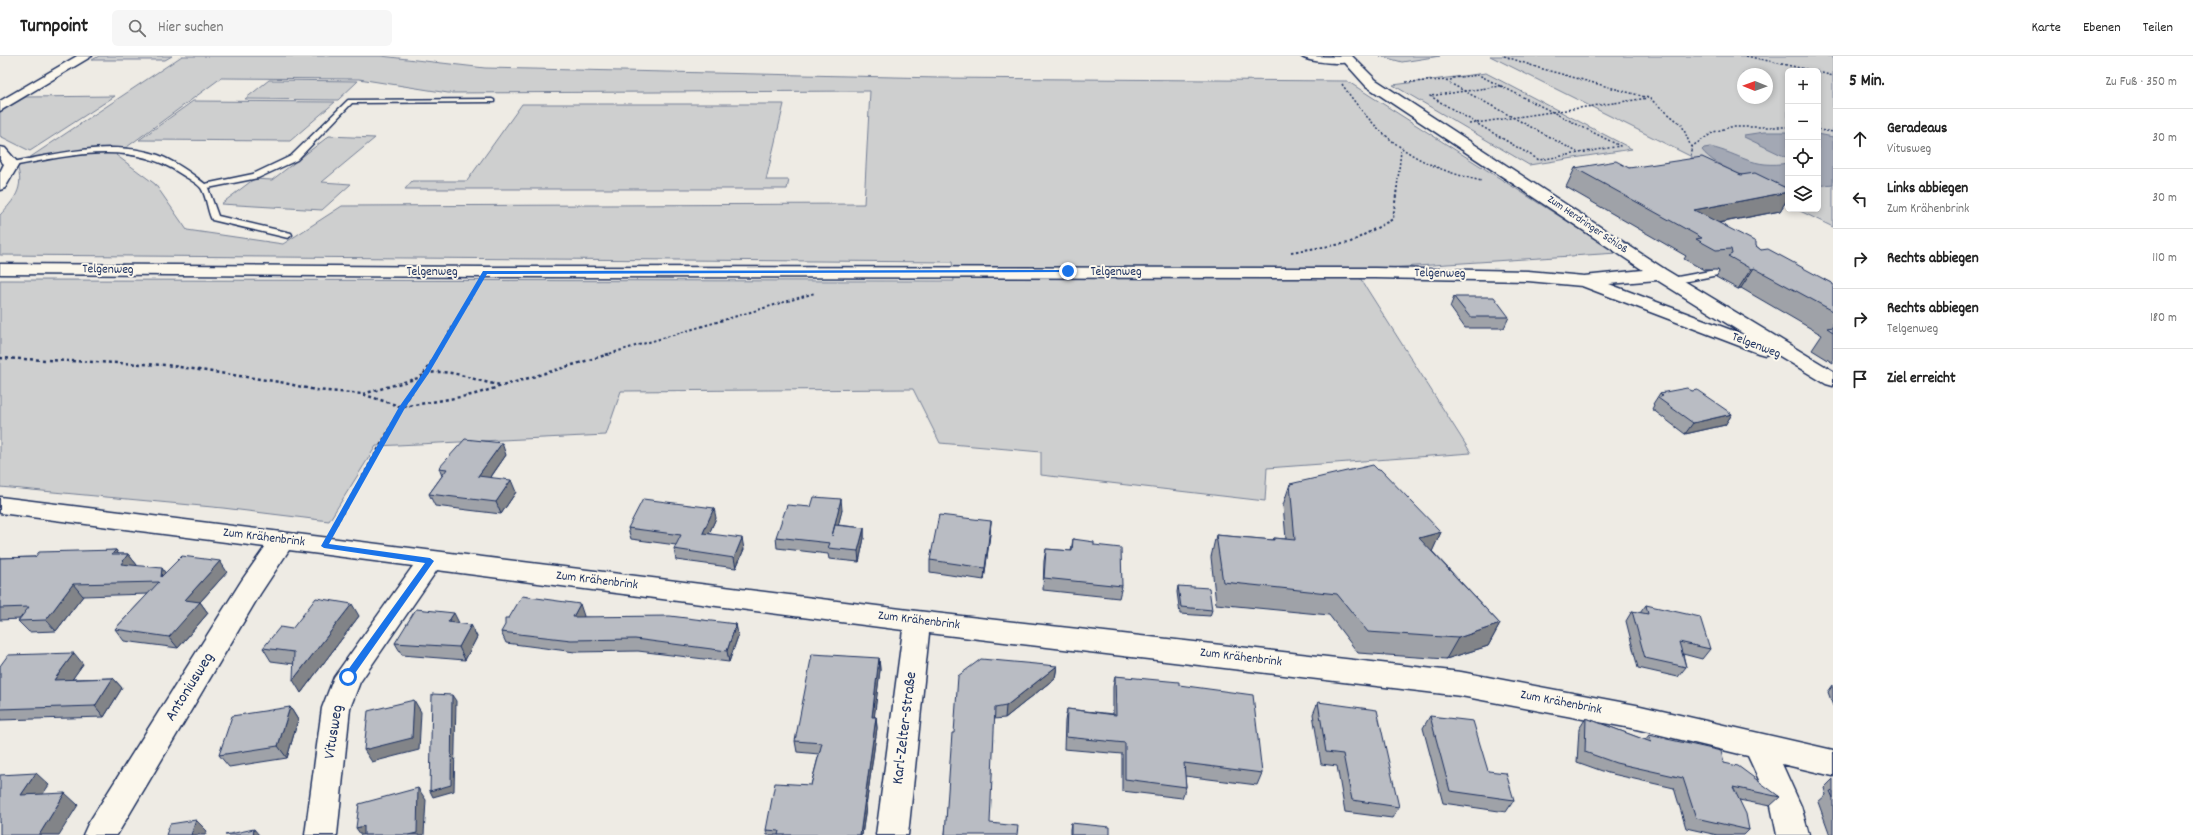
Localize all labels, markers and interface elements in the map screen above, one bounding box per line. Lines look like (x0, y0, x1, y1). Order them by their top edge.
search box (112, 10, 392, 46)
text: Turnpoint (20, 14, 88, 41)
icon: search (126, 17, 148, 39)
text: Hier suchen (158, 17, 223, 39)
text: Karte (2031, 18, 2061, 38)
text: Ebenen (2083, 18, 2121, 38)
text: Teilen (2143, 18, 2173, 38)
north arrow (1737, 68, 1773, 104)
map controls (1785, 68, 1821, 212)
button: + (1785, 68, 1821, 104)
text: 5 Min. (1849, 70, 1885, 94)
text: Zu Fuß · 350 m (2105, 73, 2177, 92)
button: − (1785, 104, 1821, 140)
text: Geradeaus (1887, 118, 1947, 140)
icon: ahead (1849, 128, 1871, 150)
text: 30 m (2152, 129, 2177, 148)
button: locate (1785, 140, 1821, 176)
text: Vitusweg (1887, 140, 1931, 159)
button: layers (1785, 176, 1821, 212)
text: Links abbiegen (1887, 178, 1968, 200)
icon: left (1849, 188, 1871, 210)
text: 30 m (2152, 189, 2177, 208)
street label: Zum Herdringer Schloß (1544, 192, 1630, 258)
text: Zum Krähenbrink (1887, 200, 1969, 219)
icon: right (1849, 248, 1871, 270)
text: Rechts abbiegen (1887, 248, 1979, 270)
text: 110 m (2152, 249, 2177, 268)
street label: Telgenweg (82, 260, 134, 280)
route end (1059, 262, 1077, 280)
street label: Telgenweg (406, 263, 458, 282)
street label: Telgenweg (1090, 263, 1142, 282)
street label: Telgenweg (1414, 264, 1466, 284)
text: Rechts abbiegen (1887, 298, 1979, 320)
icon: right (1849, 308, 1871, 330)
text: 180 m (2150, 309, 2177, 328)
text: Telgenweg (1887, 320, 1938, 339)
street label: Telgenweg (1729, 328, 1784, 364)
icon: arrive (1849, 368, 1871, 390)
text: Ziel erreicht (1887, 368, 1955, 390)
street label: Zum Krähenbrink (222, 524, 306, 552)
street label: Zum Krähenbrink (555, 567, 639, 595)
street label: Zum Krähenbrink (877, 607, 961, 635)
street label: Zum Krähenbrink (1199, 644, 1283, 672)
street label: Antoniusweg (160, 648, 220, 726)
route start (339, 668, 357, 686)
street label: Karl-Zelter-Straße (887, 670, 923, 786)
street label: Zum Krähenbrink (1519, 686, 1603, 720)
street label: Vitusweg (318, 703, 350, 761)

